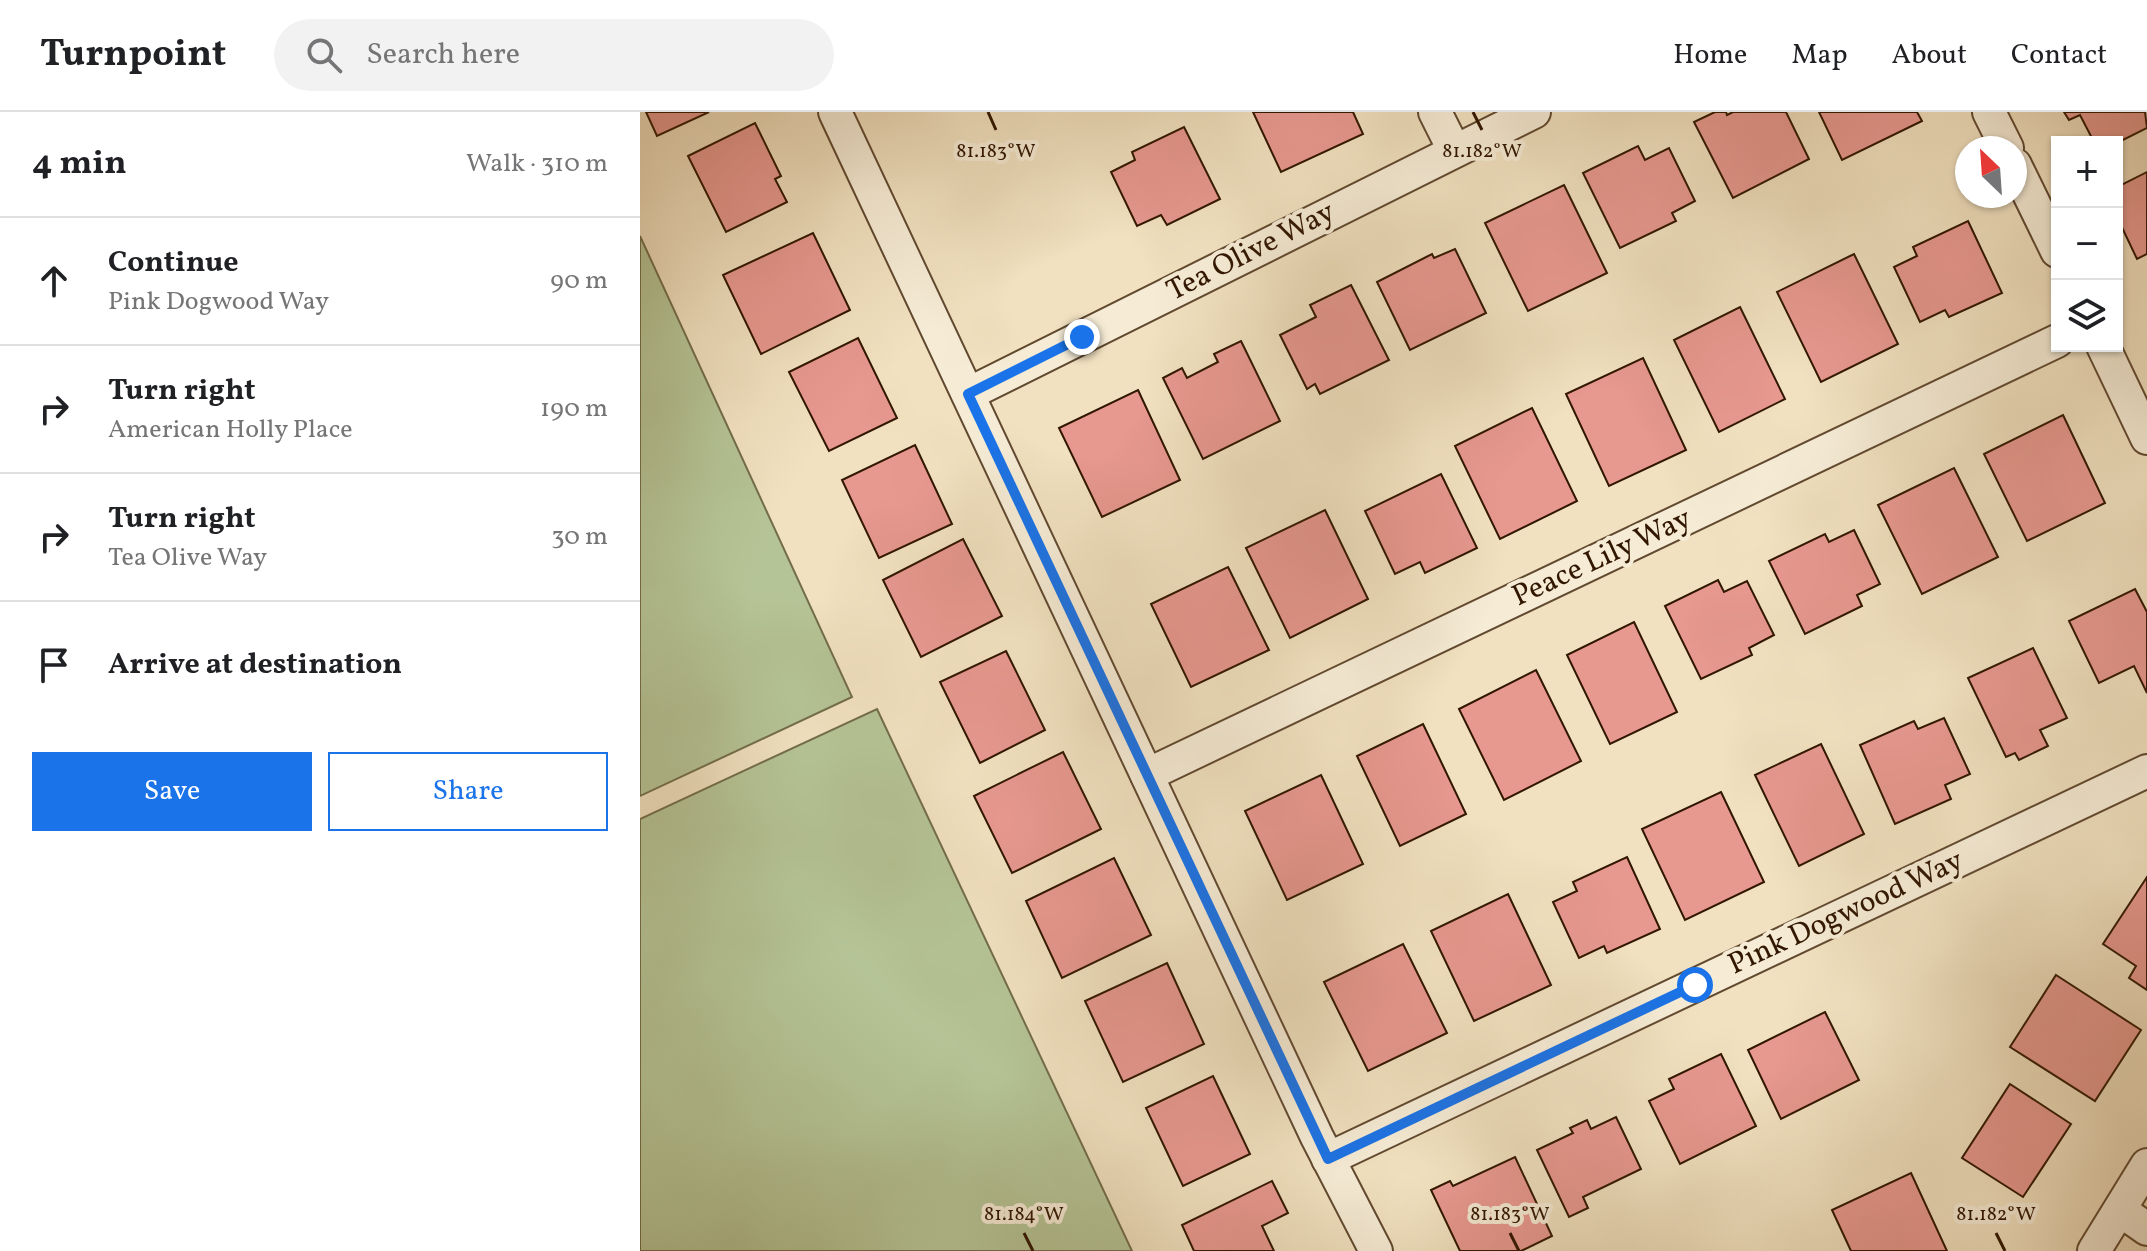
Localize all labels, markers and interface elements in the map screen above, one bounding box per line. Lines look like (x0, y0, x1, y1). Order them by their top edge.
search box (274, 19, 834, 91)
text: Turnpoint (40, 29, 226, 82)
icon: search (302, 33, 346, 77)
text: Search here (366, 34, 520, 76)
text: Home (1673, 36, 1747, 75)
text: Map (1791, 36, 1847, 75)
text: About (1891, 36, 1967, 75)
text: Contact (2011, 36, 2107, 75)
north arrow (1955, 136, 2027, 208)
map controls (2051, 136, 2123, 352)
button: + (2051, 136, 2123, 208)
text: 81.183°W (956, 138, 1036, 166)
text: 81.182°W (1442, 138, 1522, 166)
text: 4 min (32, 141, 127, 188)
text: Walk · 310 m (466, 146, 608, 182)
street label: Tea Olive Way (1160, 192, 1342, 312)
button: − (2051, 208, 2123, 280)
text: Continue (108, 242, 239, 284)
icon: ahead (32, 259, 76, 303)
text: 90 m (550, 263, 608, 299)
button: layers (2051, 280, 2123, 352)
text: Pink Dogwood Way (108, 284, 329, 320)
route end (1064, 319, 1100, 355)
text: Turn right (108, 370, 256, 412)
icon: right (32, 387, 76, 431)
text: 190 m (540, 391, 608, 427)
text: American Holly Place (108, 412, 353, 448)
text: Turn right (108, 498, 256, 540)
street label: Peace Lily Way (1506, 498, 1698, 618)
icon: right (32, 515, 76, 559)
text: 30 m (551, 519, 608, 555)
text: Tea Olive Way (108, 540, 267, 576)
icon: arrive (32, 643, 76, 687)
text: Arrive at destination (108, 644, 402, 686)
button: Save (32, 752, 312, 831)
button: Share (328, 752, 608, 831)
street label: Pink Dogwood Way (1722, 840, 1970, 986)
route start (1677, 967, 1713, 1003)
text: 81.184°W (984, 1201, 1064, 1229)
text: 81.183°W (1470, 1201, 1550, 1229)
text: 81.182°W (1956, 1201, 2036, 1229)

